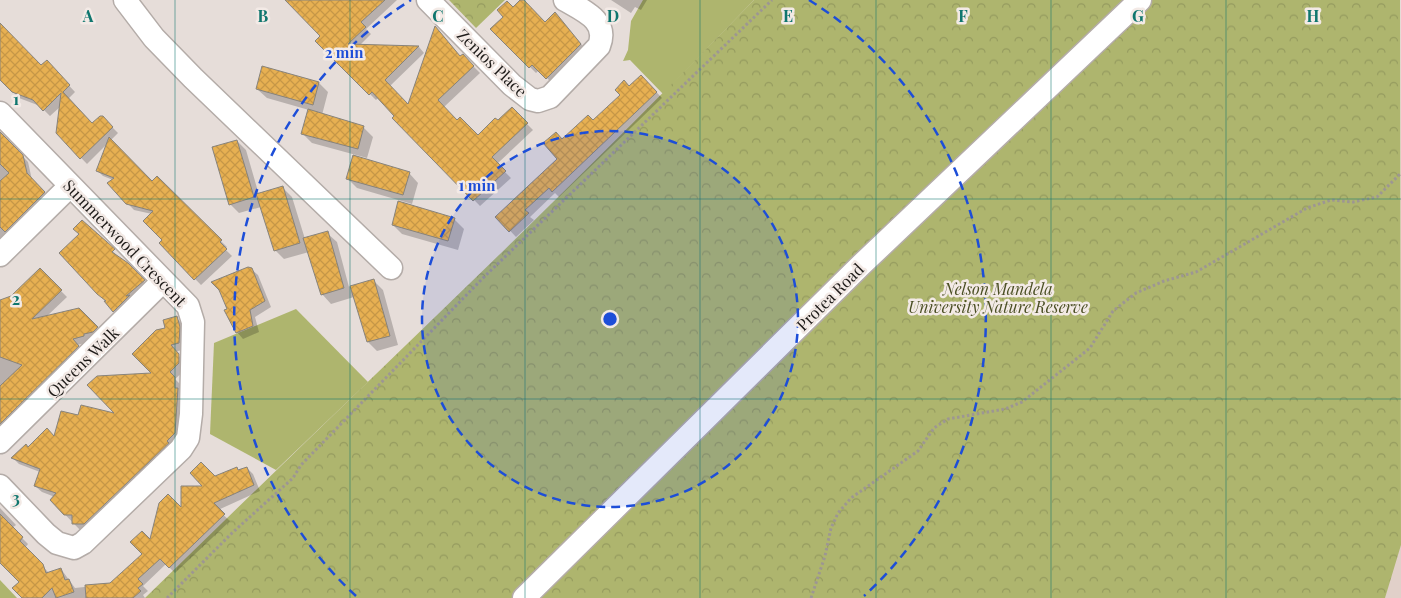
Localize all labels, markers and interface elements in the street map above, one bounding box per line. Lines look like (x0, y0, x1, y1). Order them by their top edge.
text: A (82, 5, 94, 26)
text: B (258, 5, 269, 26)
text: C (432, 5, 444, 26)
text: D (607, 5, 619, 26)
text: E (783, 5, 793, 26)
text: F (958, 5, 968, 26)
text: G (1132, 5, 1144, 26)
text: H (1307, 5, 1320, 26)
street label: Zenios Place (453, 24, 532, 101)
text: 2 min (325, 42, 364, 62)
text: 1 (13, 88, 19, 109)
street label: Summerwood Crescent (59, 175, 192, 311)
text: 1 min (459, 175, 496, 195)
street label: Protea Road (792, 259, 868, 335)
park label: Nelson Mandela University Nature Reserve (908, 278, 1088, 317)
text: 2 (12, 288, 20, 309)
centre of rings (601, 310, 619, 328)
street label: Queens Walk (42, 322, 123, 401)
text: 3 (12, 487, 20, 508)

